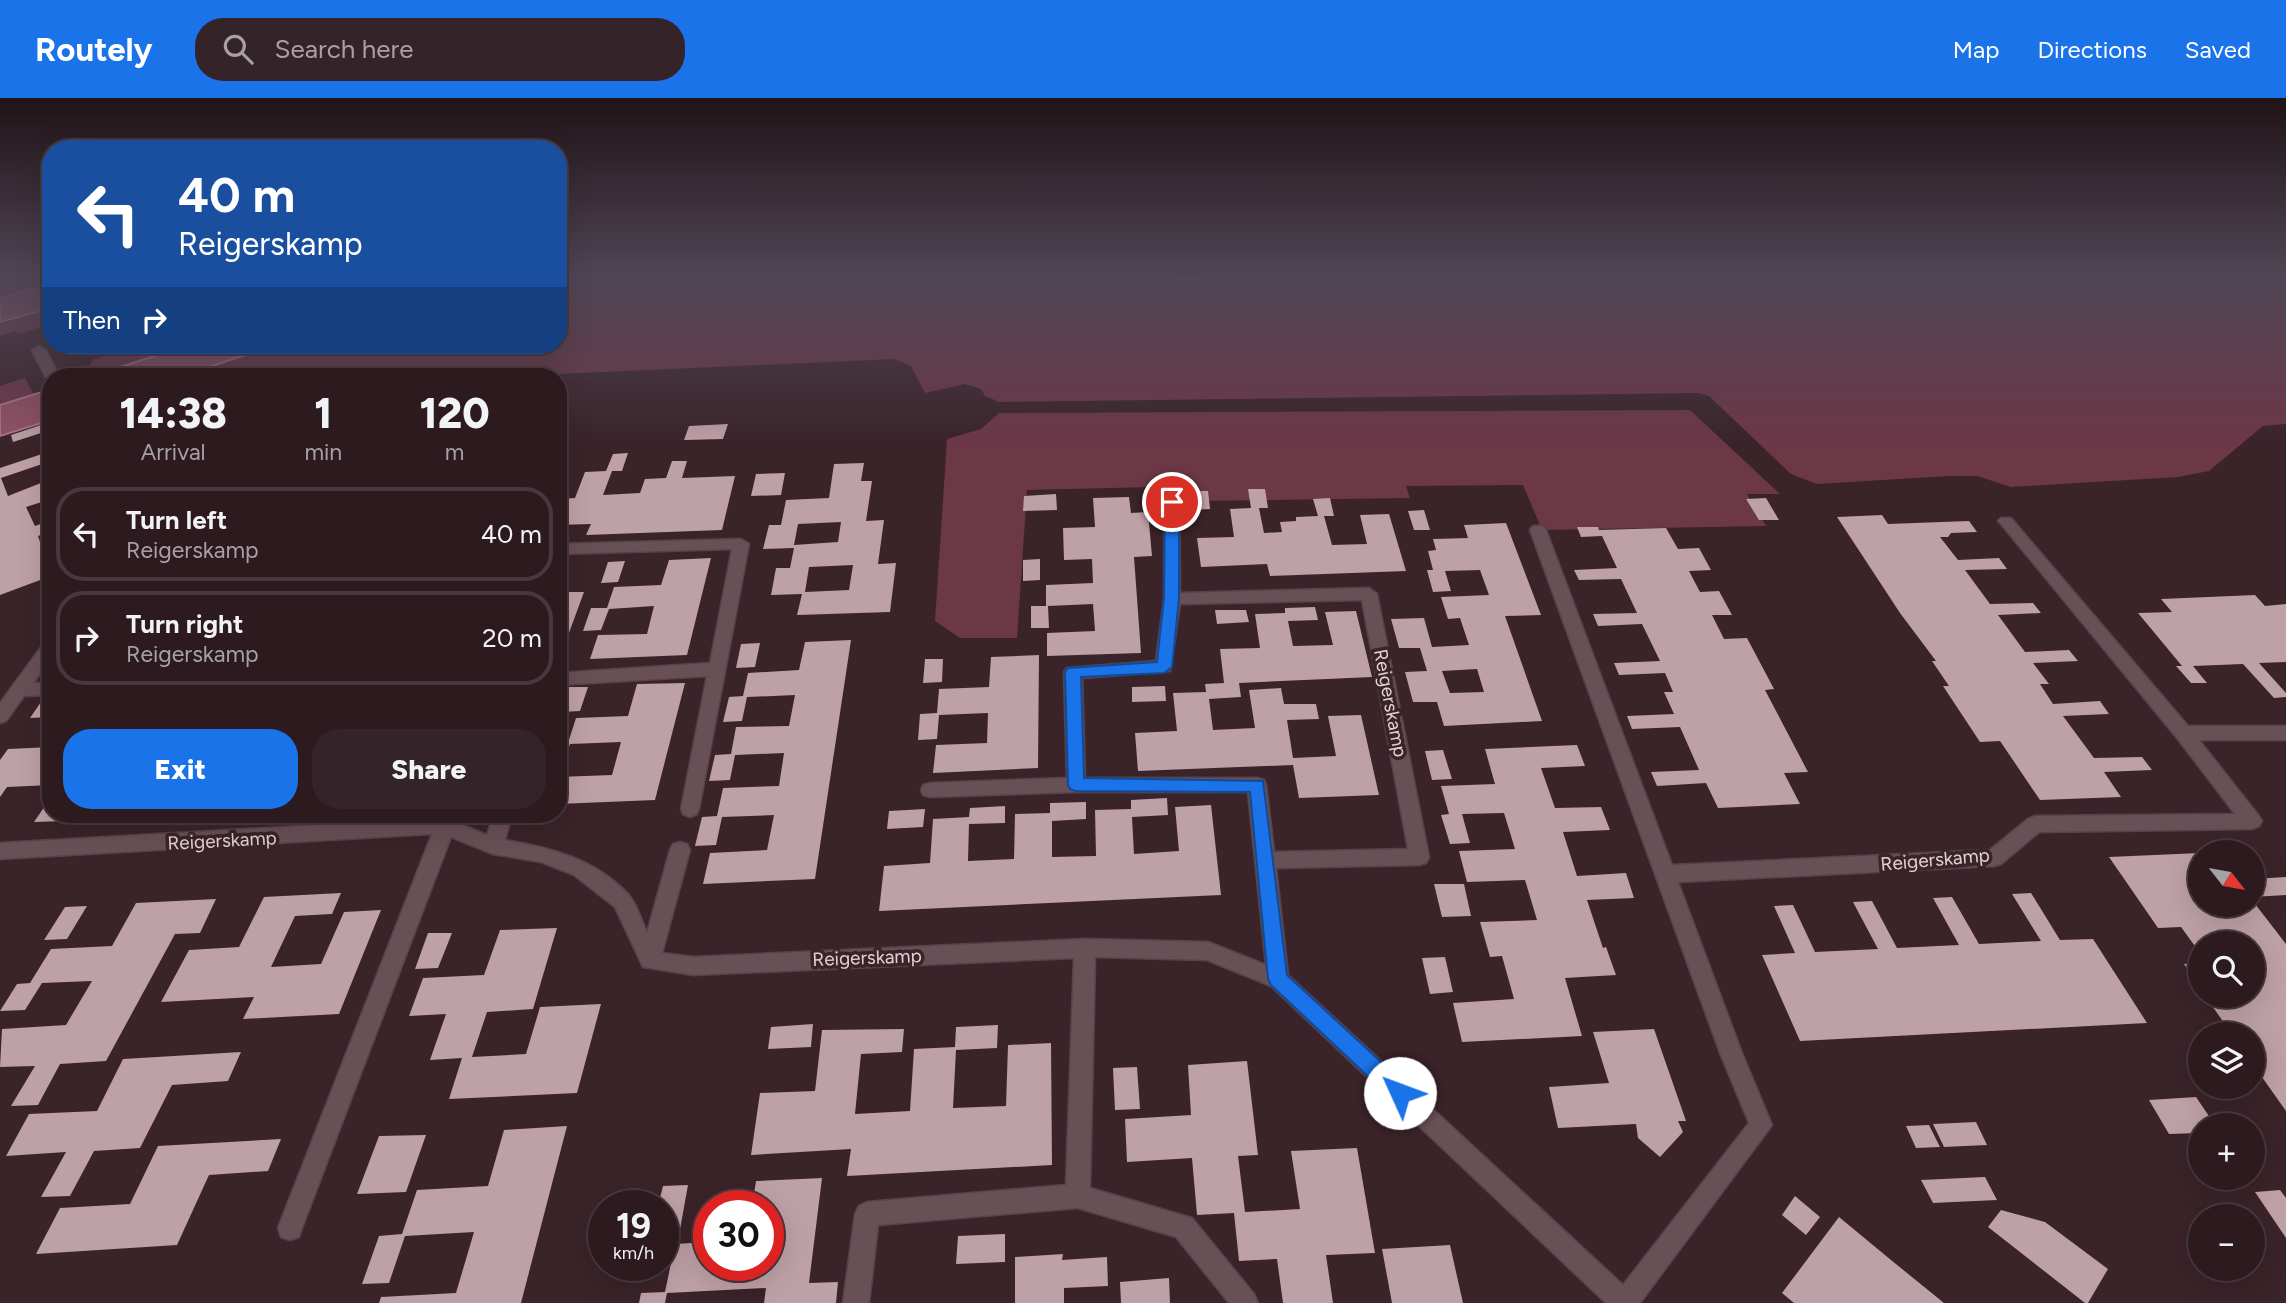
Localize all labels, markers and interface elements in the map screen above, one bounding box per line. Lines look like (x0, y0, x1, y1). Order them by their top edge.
search box (195, 18, 685, 81)
text: Routely (35, 30, 153, 69)
icon: search (219, 30, 257, 68)
text: Search here (275, 33, 414, 65)
text: Map (1953, 35, 1999, 64)
text: Directions (2037, 35, 2147, 64)
text: Saved (2185, 35, 2251, 64)
text: 40 m (178, 165, 295, 224)
icon: left (63, 168, 154, 259)
text: Reigerskamp (178, 225, 363, 263)
icon: right (135, 301, 173, 339)
text: Then (63, 304, 121, 336)
text: 14:38 (119, 388, 227, 439)
text: 1 (314, 388, 332, 439)
text: 120 (420, 388, 490, 439)
text: Arrival (141, 438, 206, 466)
text: min (304, 438, 342, 466)
text: m (445, 438, 464, 466)
pin (1142, 472, 1202, 532)
icon: arrive (1153, 483, 1191, 521)
text: Turn left (126, 504, 227, 536)
icon: left (67, 515, 105, 553)
text: 40 m (481, 518, 542, 550)
text: Reigerskamp (126, 536, 259, 564)
text: Turn right (126, 608, 243, 640)
icon: right (67, 619, 105, 657)
text: 20 m (482, 622, 542, 654)
text: Reigerskamp (126, 640, 259, 668)
street label: Reigerskamp (1369, 647, 1412, 759)
button: Exit (63, 729, 298, 809)
button: Share (312, 729, 546, 809)
street label: Reigerskamp (167, 826, 277, 855)
north arrow (2188, 840, 2264, 917)
map controls (2188, 840, 2265, 1281)
street label: Reigerskamp (1879, 843, 1991, 876)
button: search (2188, 931, 2265, 1008)
street label: Reigerskamp (812, 944, 922, 971)
button: layers (2188, 1022, 2265, 1099)
position arrow (1363, 1056, 1437, 1130)
button: + (2188, 1113, 2265, 1190)
speed limit sign: 30 (693, 1190, 784, 1281)
button: − (2188, 1204, 2265, 1281)
text: 19 (616, 1205, 651, 1247)
text: km/h (613, 1242, 654, 1264)

